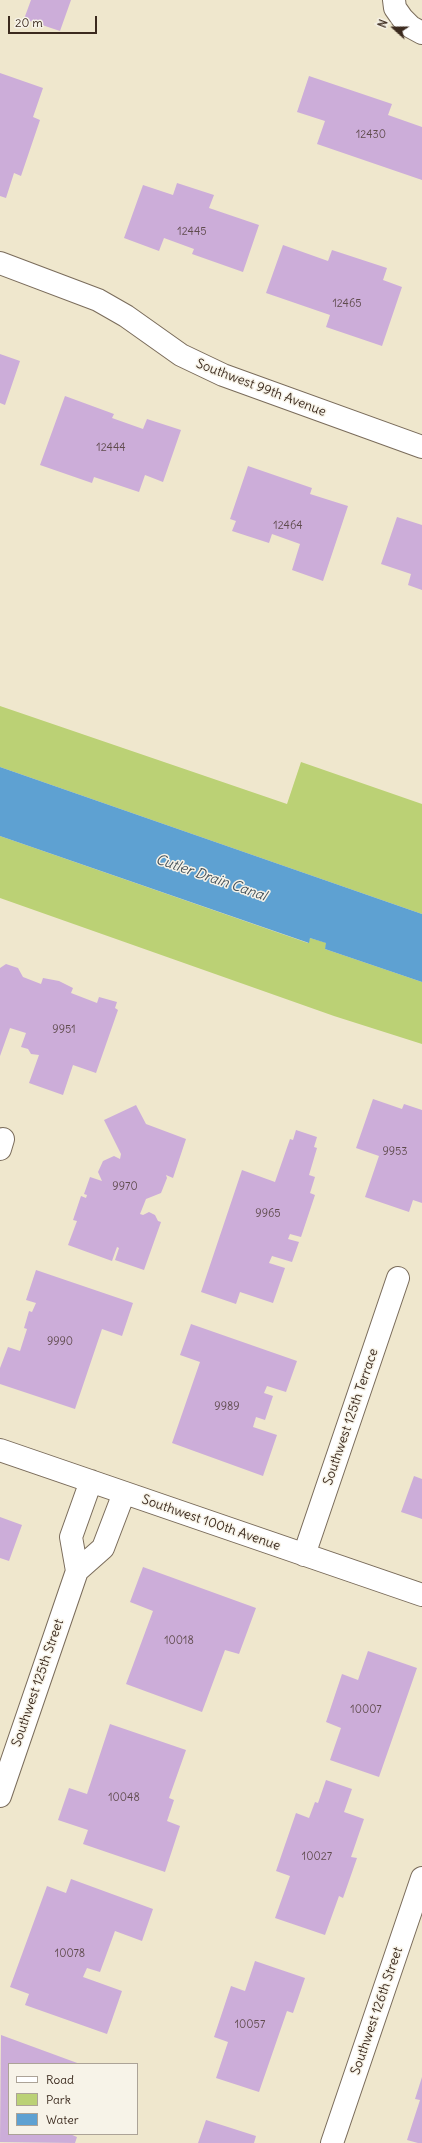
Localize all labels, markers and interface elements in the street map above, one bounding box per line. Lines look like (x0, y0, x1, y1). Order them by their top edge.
scale bar (10, 8, 99, 34)
north arrow (374, 8, 414, 48)
text: 20 m (15, 15, 43, 30)
text: N (375, 18, 391, 30)
house number: 12430 (356, 128, 386, 142)
house number: 12445 (177, 225, 207, 239)
house number: 12465 (332, 297, 362, 311)
street label: Southwest 99th Avenue (194, 356, 328, 420)
house number: 12444 (96, 441, 126, 455)
house number: 12464 (273, 519, 303, 533)
water label: Cutler Drain Canal (153, 851, 269, 905)
house number: 9951 (52, 1023, 76, 1037)
house number: 9953 (382, 1145, 408, 1159)
house number: 9970 (112, 1180, 138, 1194)
house number: 9965 (255, 1207, 281, 1221)
house number: 9990 (47, 1335, 73, 1349)
street label: Southwest 125th Terrace (320, 1347, 382, 1487)
house number: 9989 (214, 1400, 240, 1414)
street label: Southwest 100th Avenue (140, 1492, 282, 1554)
street label: Southwest 125th Street (9, 1617, 67, 1749)
house number: 10018 (164, 1634, 194, 1648)
house number: 10007 (350, 1703, 382, 1717)
house number: 10048 (108, 1791, 140, 1805)
house number: 10027 (302, 1850, 332, 1864)
street label: Southwest 126th Street (348, 1945, 406, 2077)
house number: 10078 (55, 1947, 85, 1961)
house number: 10057 (235, 2018, 265, 2032)
legend (8, 2063, 138, 2135)
text: Road (46, 2072, 74, 2087)
text: Park (46, 2092, 71, 2107)
text: Water (46, 2112, 79, 2127)

